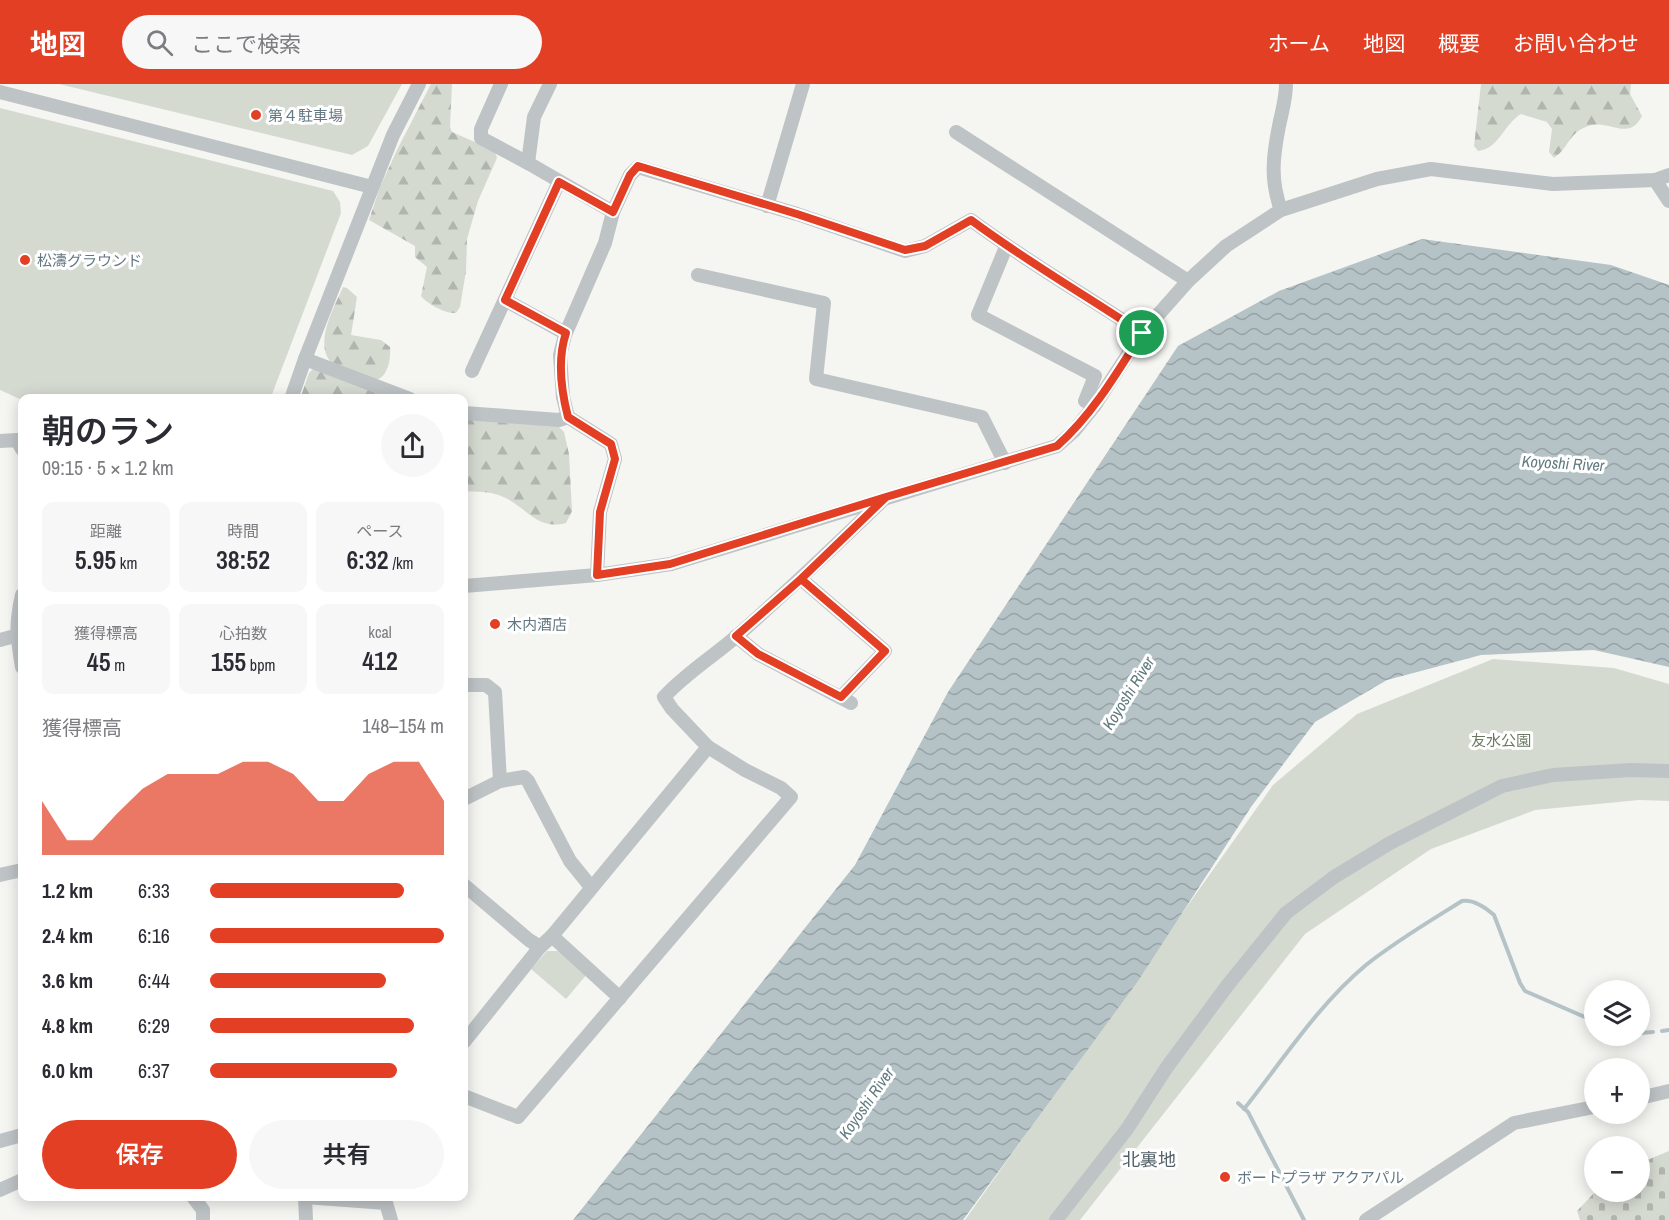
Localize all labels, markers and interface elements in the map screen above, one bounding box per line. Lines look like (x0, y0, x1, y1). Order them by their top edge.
search box (122, 15, 542, 69)
text: 地図 (30, 25, 86, 63)
icon: search (143, 26, 176, 59)
text: ここで検索 (191, 29, 301, 59)
text: ホーム (1268, 29, 1330, 58)
text: 地図 (1363, 29, 1405, 58)
text: 概要 (1438, 29, 1480, 58)
text: お問い合わせ (1513, 29, 1639, 58)
place label: 第４駐車場 (268, 105, 343, 126)
marker: 第４駐車場 (249, 108, 263, 122)
place label: 松濤グラウンド (37, 250, 142, 271)
marker: 松濤グラウンド (18, 253, 32, 267)
pin (1116, 307, 1167, 358)
icon: arrive (1125, 316, 1158, 349)
text: 朝のラン (42, 409, 174, 453)
button: share (381, 414, 444, 477)
water label: Koyoshi River (1521, 450, 1605, 476)
text: 09:15 · 5 × 1.2 km (42, 454, 174, 481)
text: 距離 (90, 520, 122, 542)
text: 時間 (227, 520, 259, 542)
text: ペース (356, 520, 404, 542)
text: 5.95 (75, 542, 116, 577)
text: 38:52 (216, 542, 270, 577)
text: 6:32 (346, 542, 389, 577)
text: km (116, 552, 137, 574)
text: /km (389, 552, 414, 574)
place label: 木内酒店 (507, 614, 567, 635)
marker: 木内酒店 (488, 617, 502, 631)
text: kcal (368, 621, 392, 643)
text: 獲得標高 (74, 622, 138, 644)
text: 心拍数 (219, 622, 267, 644)
text: 412 (362, 643, 398, 678)
text: 45 (87, 644, 111, 679)
text: 155 (211, 644, 246, 679)
water label: Koyoshi River (1097, 652, 1159, 734)
text: m (111, 654, 125, 676)
text: bpm (246, 654, 275, 676)
text: 148–154 m (362, 712, 444, 739)
text: 獲得標高 (42, 714, 122, 741)
park label: 友水公園 (1471, 730, 1531, 751)
text: 1.2 km (42, 877, 93, 904)
text: 6:33 (138, 877, 170, 904)
text: 2.4 km (42, 922, 93, 949)
text: 6:16 (138, 922, 170, 949)
text: 3.6 km (42, 967, 93, 994)
text: 6:44 (138, 967, 170, 994)
map controls (1584, 980, 1650, 1202)
button: layers (1584, 980, 1650, 1046)
text: 4.8 km (42, 1012, 93, 1039)
text: 6:29 (138, 1012, 170, 1039)
text: 6.0 km (42, 1057, 93, 1084)
text: 6:37 (138, 1057, 170, 1084)
button: + (1584, 1058, 1650, 1124)
water label: Koyoshi River (833, 1062, 899, 1143)
button: 保存 (42, 1120, 237, 1189)
button: 共有 (249, 1120, 444, 1189)
button: − (1584, 1136, 1650, 1202)
district label: 北裏地 (1122, 1147, 1176, 1172)
place label: ボートプラザ アクアパル (1237, 1167, 1404, 1188)
marker: ボートプラザ アクアパル (1218, 1170, 1232, 1184)

